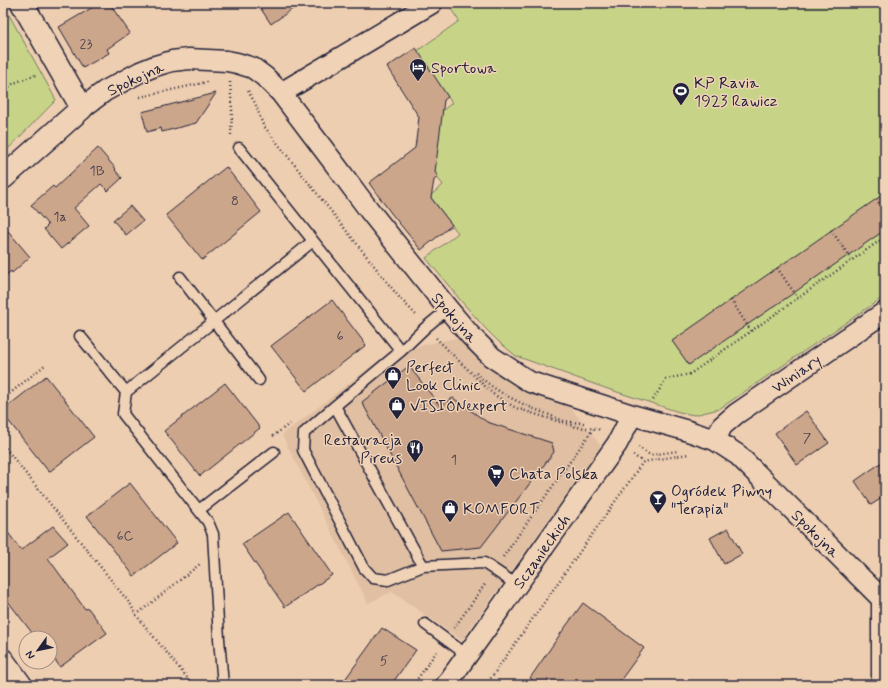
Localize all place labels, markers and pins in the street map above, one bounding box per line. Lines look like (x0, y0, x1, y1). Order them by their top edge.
hotel icon: Sportowa (408, 57, 428, 82)
place label: Sportowa (431, 58, 497, 79)
place label: KP Ravia 1923 Rawicz (694, 73, 778, 112)
sports icon: KP Ravia 1923 Rawicz (671, 81, 691, 106)
place label: Perfect Look Clinic (406, 357, 481, 396)
shop icon: Perfect Look Clinic (383, 365, 403, 390)
shop icon: VISIONexpert (387, 395, 407, 420)
place label: VISIONexpert (410, 396, 508, 417)
place label: Restauracja Pireus (324, 430, 402, 469)
restaurant icon: Restauracja Pireus (405, 438, 425, 463)
supermarket icon: Chata Polska (486, 463, 506, 488)
place label: Chata Polska (509, 464, 598, 485)
place label: Ogródek Piwny "Terapia" (671, 481, 772, 520)
bar icon: Ogródek Piwny "Terapia" (648, 489, 668, 514)
shop icon: KOMFORT (440, 498, 460, 523)
place label: KOMFORT (463, 499, 541, 520)

